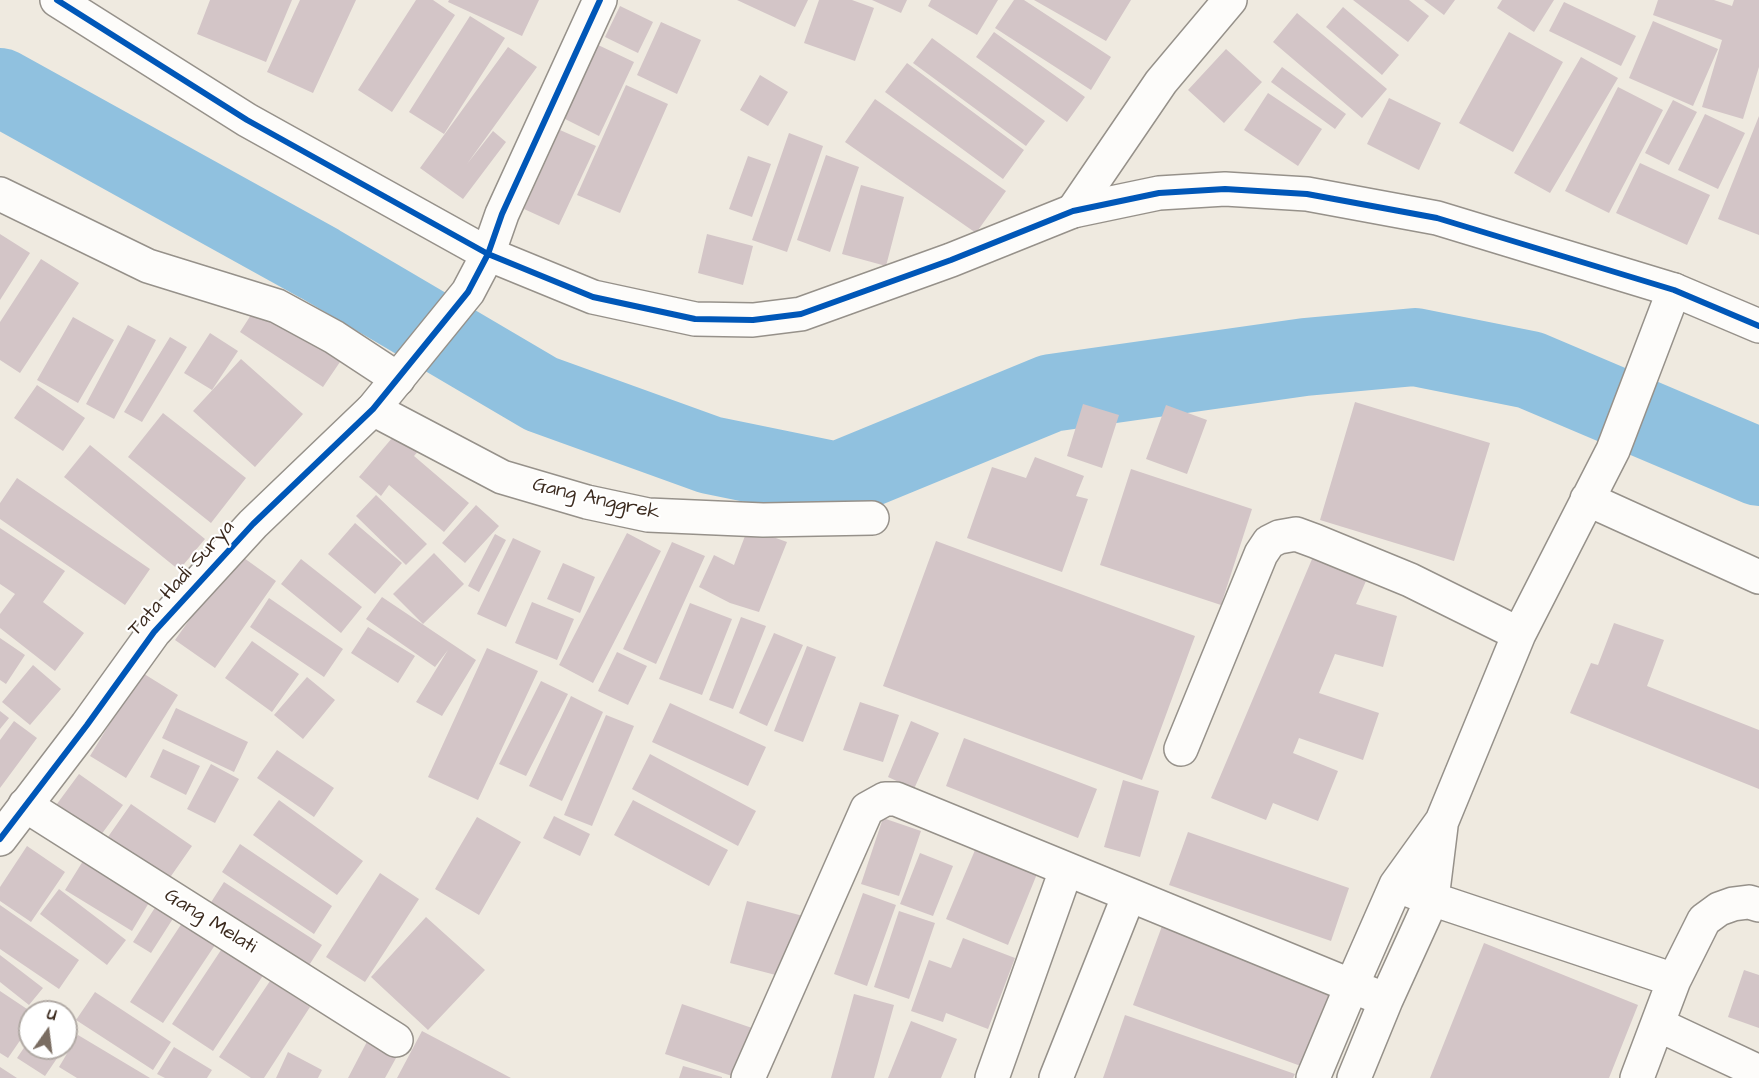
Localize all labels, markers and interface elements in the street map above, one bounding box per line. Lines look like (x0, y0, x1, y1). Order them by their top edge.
street label: Gang Anggrek (530, 474, 662, 526)
street label: Tata Hadi Surya (124, 516, 240, 642)
street label: Gang Melati (159, 884, 261, 960)
north arrow (18, 1000, 78, 1060)
text: U (45, 1003, 59, 1026)

